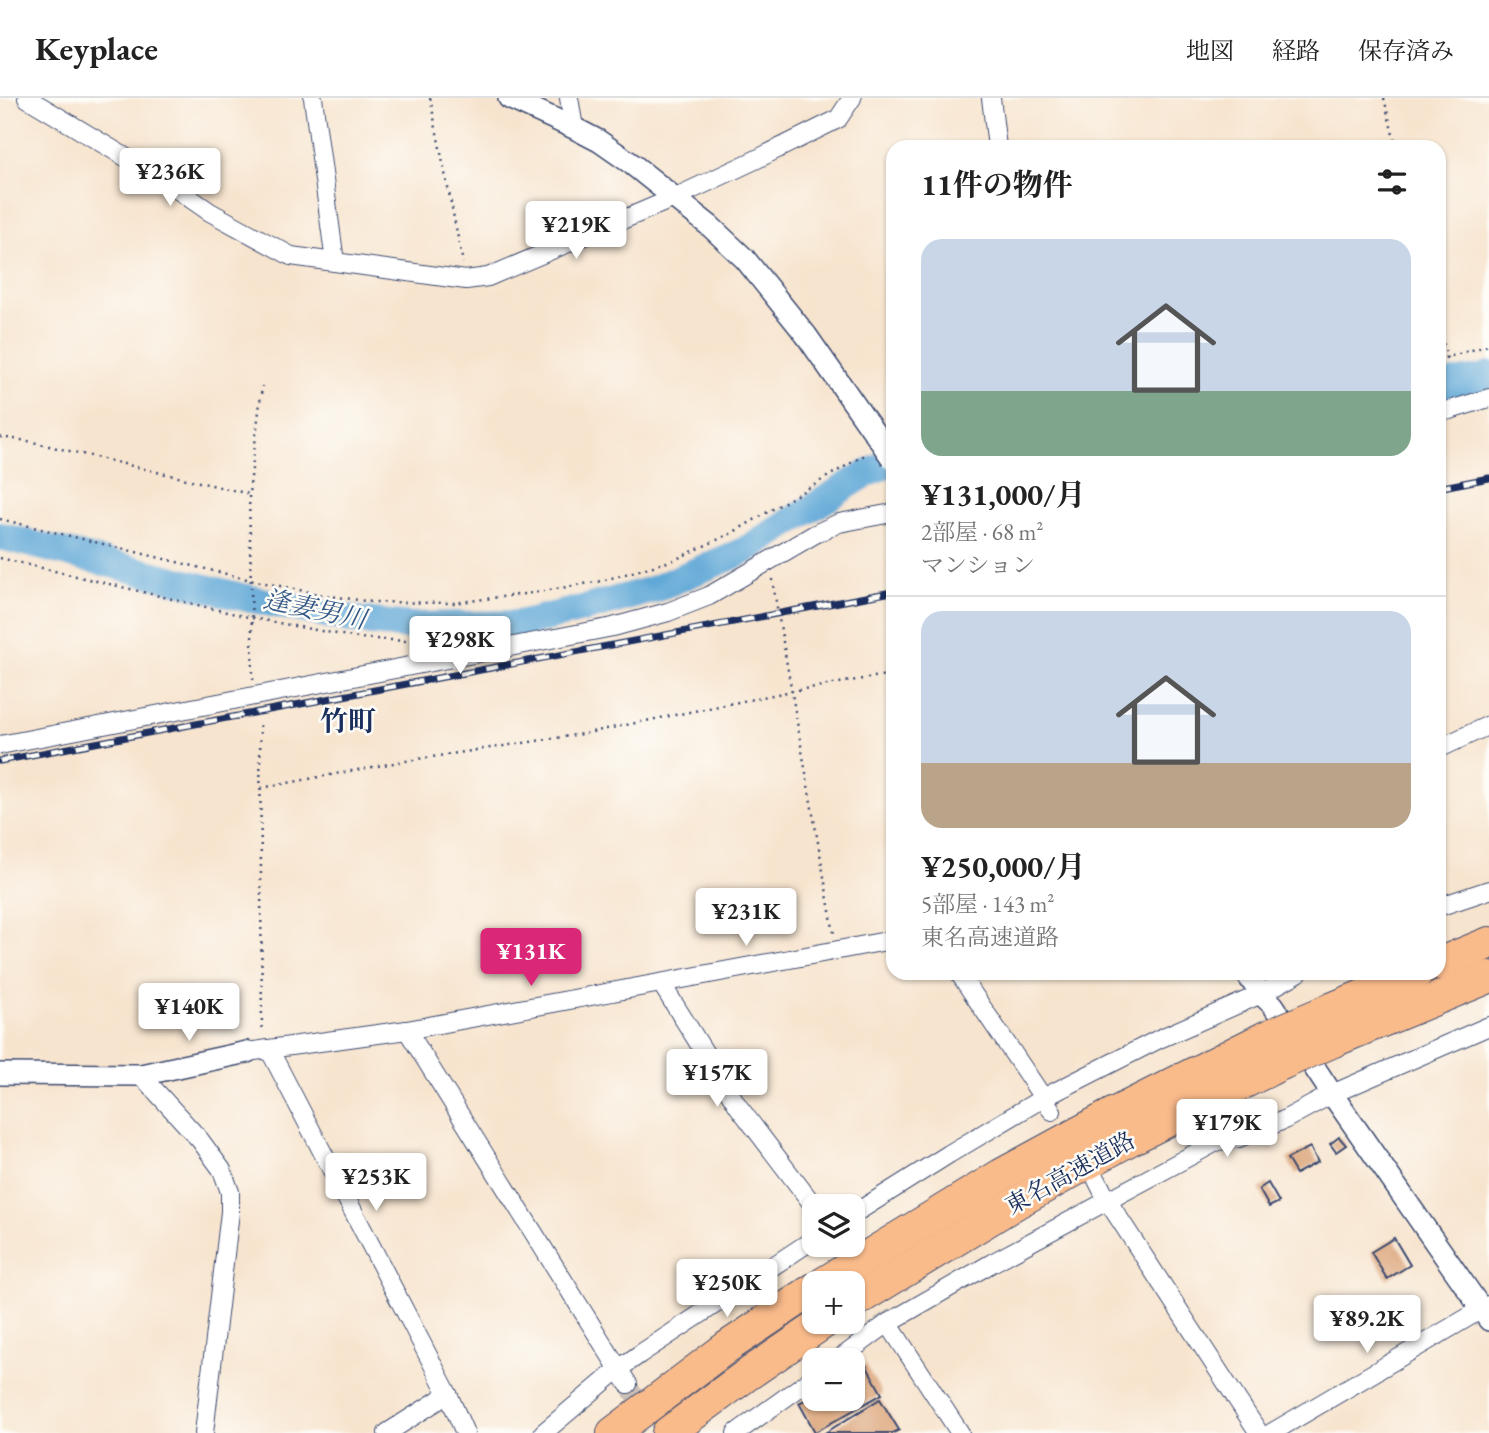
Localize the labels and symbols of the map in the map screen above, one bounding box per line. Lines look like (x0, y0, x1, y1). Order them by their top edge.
pin: ¥236K (121, 148, 219, 208)
pin: ¥219K (527, 202, 625, 261)
water label: 逢妻男川 (261, 582, 372, 637)
pin: ¥298K (411, 616, 509, 676)
district label: 竹町 (320, 703, 376, 739)
pin: ¥231K (697, 888, 795, 948)
pin: ¥131K (482, 928, 580, 988)
pin: ¥140K (140, 984, 238, 1043)
pin: ¥157K (668, 1049, 766, 1109)
pin: ¥179K (1178, 1100, 1276, 1159)
street label: 東名高速道路 (999, 1124, 1140, 1221)
pin: ¥253K (327, 1154, 425, 1213)
pin: ¥250K (678, 1260, 776, 1319)
pin: ¥89.2K (1310, 1296, 1424, 1355)

